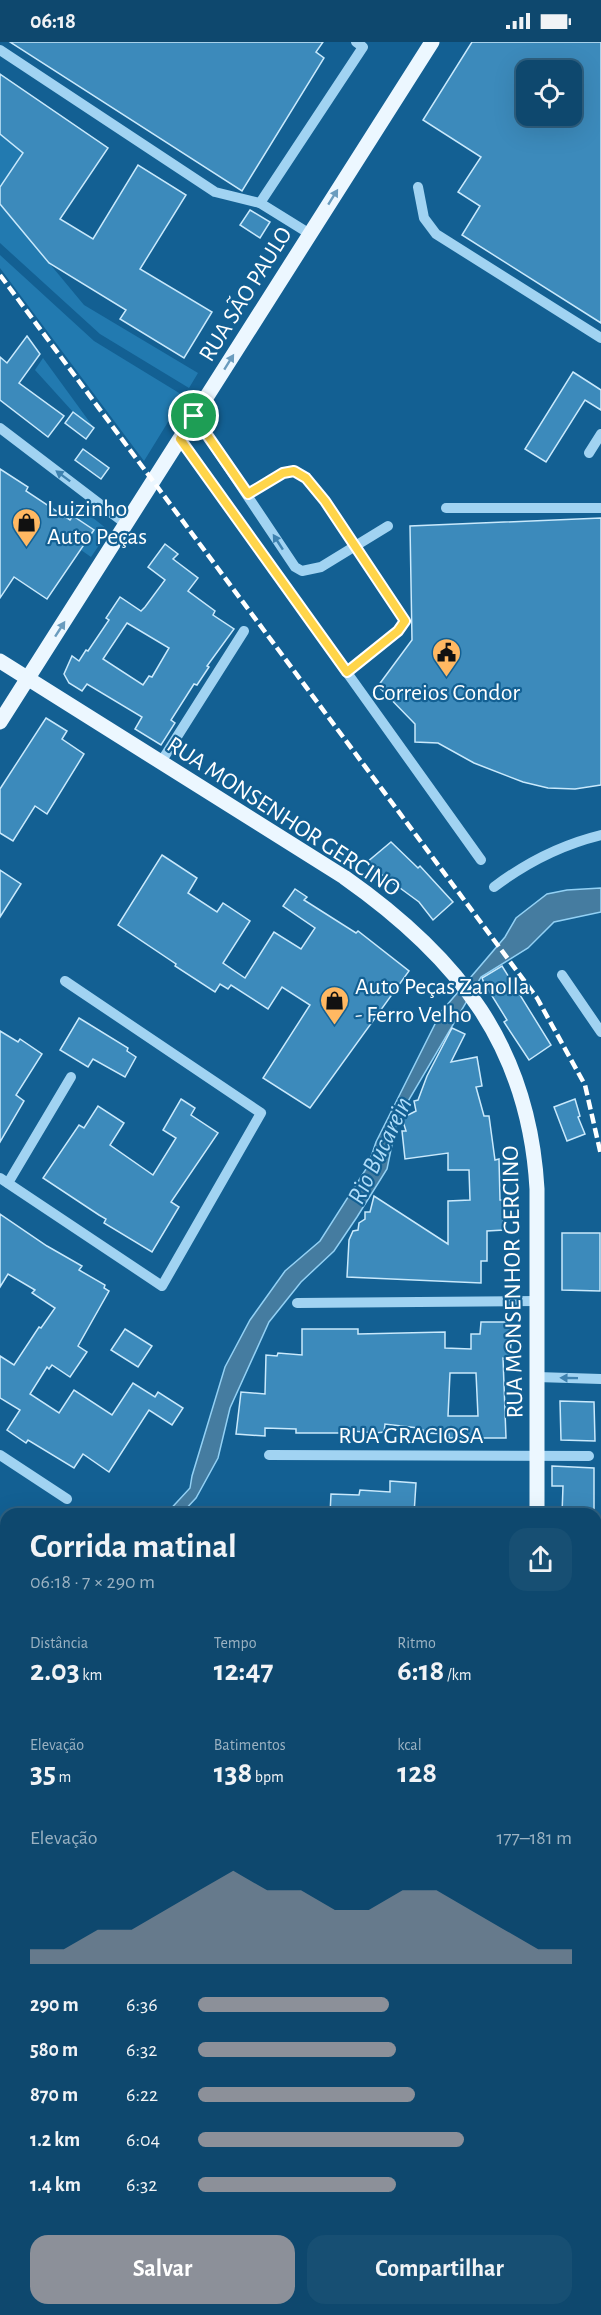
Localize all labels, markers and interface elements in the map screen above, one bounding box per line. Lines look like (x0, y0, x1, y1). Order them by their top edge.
text: 06:18 (30, 10, 76, 32)
map controls (516, 60, 582, 126)
button: locate (516, 60, 582, 126)
one-way arrow (328, 189, 339, 205)
street label: RUA SÃO PAULO (193, 222, 297, 366)
one-way arrow (223, 354, 234, 370)
pin (168, 390, 219, 441)
icon: arrive (177, 399, 210, 432)
one-way arrow (55, 470, 70, 482)
place label: Luizinho Auto Peças (47, 497, 147, 549)
shop icon: Luizinho Auto Peças (10, 506, 42, 548)
one-way arrow (273, 533, 284, 550)
one-way arrow (54, 621, 65, 638)
public building icon: Correios Condor (430, 636, 462, 678)
place label: Correios Condor (372, 681, 520, 705)
street label: RUA MONSENHOR GERCINO (163, 732, 404, 901)
place label: Auto Peças Zanolla - Ferro Velho (355, 975, 530, 1027)
shop icon: Auto Peças Zanolla - Ferro Velho (318, 984, 350, 1026)
water label: Rio Bucarein (343, 1093, 417, 1208)
street label: RUA MONSENHOR GERCINO (499, 1145, 527, 1419)
one-way arrow (560, 1374, 579, 1383)
street label: RUA GRACIOSA (338, 1424, 484, 1448)
button: share (509, 1528, 572, 1591)
text: Corrida matinal (30, 1531, 237, 1564)
text: 06:18 · 7 × 290 m (30, 1572, 155, 1592)
text: Distância (30, 1635, 88, 1651)
text: Tempo (214, 1635, 257, 1651)
text: Ritmo (397, 1635, 436, 1651)
text: 2.03 (30, 1656, 80, 1686)
text: 12:47 (214, 1656, 274, 1686)
text: 6:18 (397, 1656, 444, 1686)
text: km (80, 1667, 102, 1683)
text: /km (444, 1667, 472, 1683)
text: Elevação (30, 1737, 84, 1753)
text: Batimentos (214, 1737, 286, 1753)
text: kcal (397, 1737, 422, 1753)
text: 35 (30, 1758, 56, 1788)
text: 138 (214, 1758, 252, 1788)
text: 128 (397, 1758, 437, 1788)
text: m (56, 1769, 71, 1785)
text: bpm (252, 1769, 284, 1785)
text: Elevação (30, 1828, 98, 1848)
text: 177–181 m (496, 1828, 572, 1848)
text: 290 m (30, 1995, 79, 2015)
text: 6:36 (126, 1995, 158, 2015)
text: 580 m (30, 2040, 78, 2060)
text: 6:32 (126, 2040, 157, 2060)
text: 870 m (30, 2085, 78, 2105)
text: 6:22 (126, 2085, 158, 2105)
text: 1.2 km (30, 2130, 80, 2150)
text: 6:04 (126, 2130, 160, 2150)
text: 1.4 km (30, 2175, 81, 2195)
text: 6:32 (126, 2175, 157, 2195)
button: Salvar (30, 2235, 295, 2304)
button: Compartilhar (307, 2235, 572, 2304)

